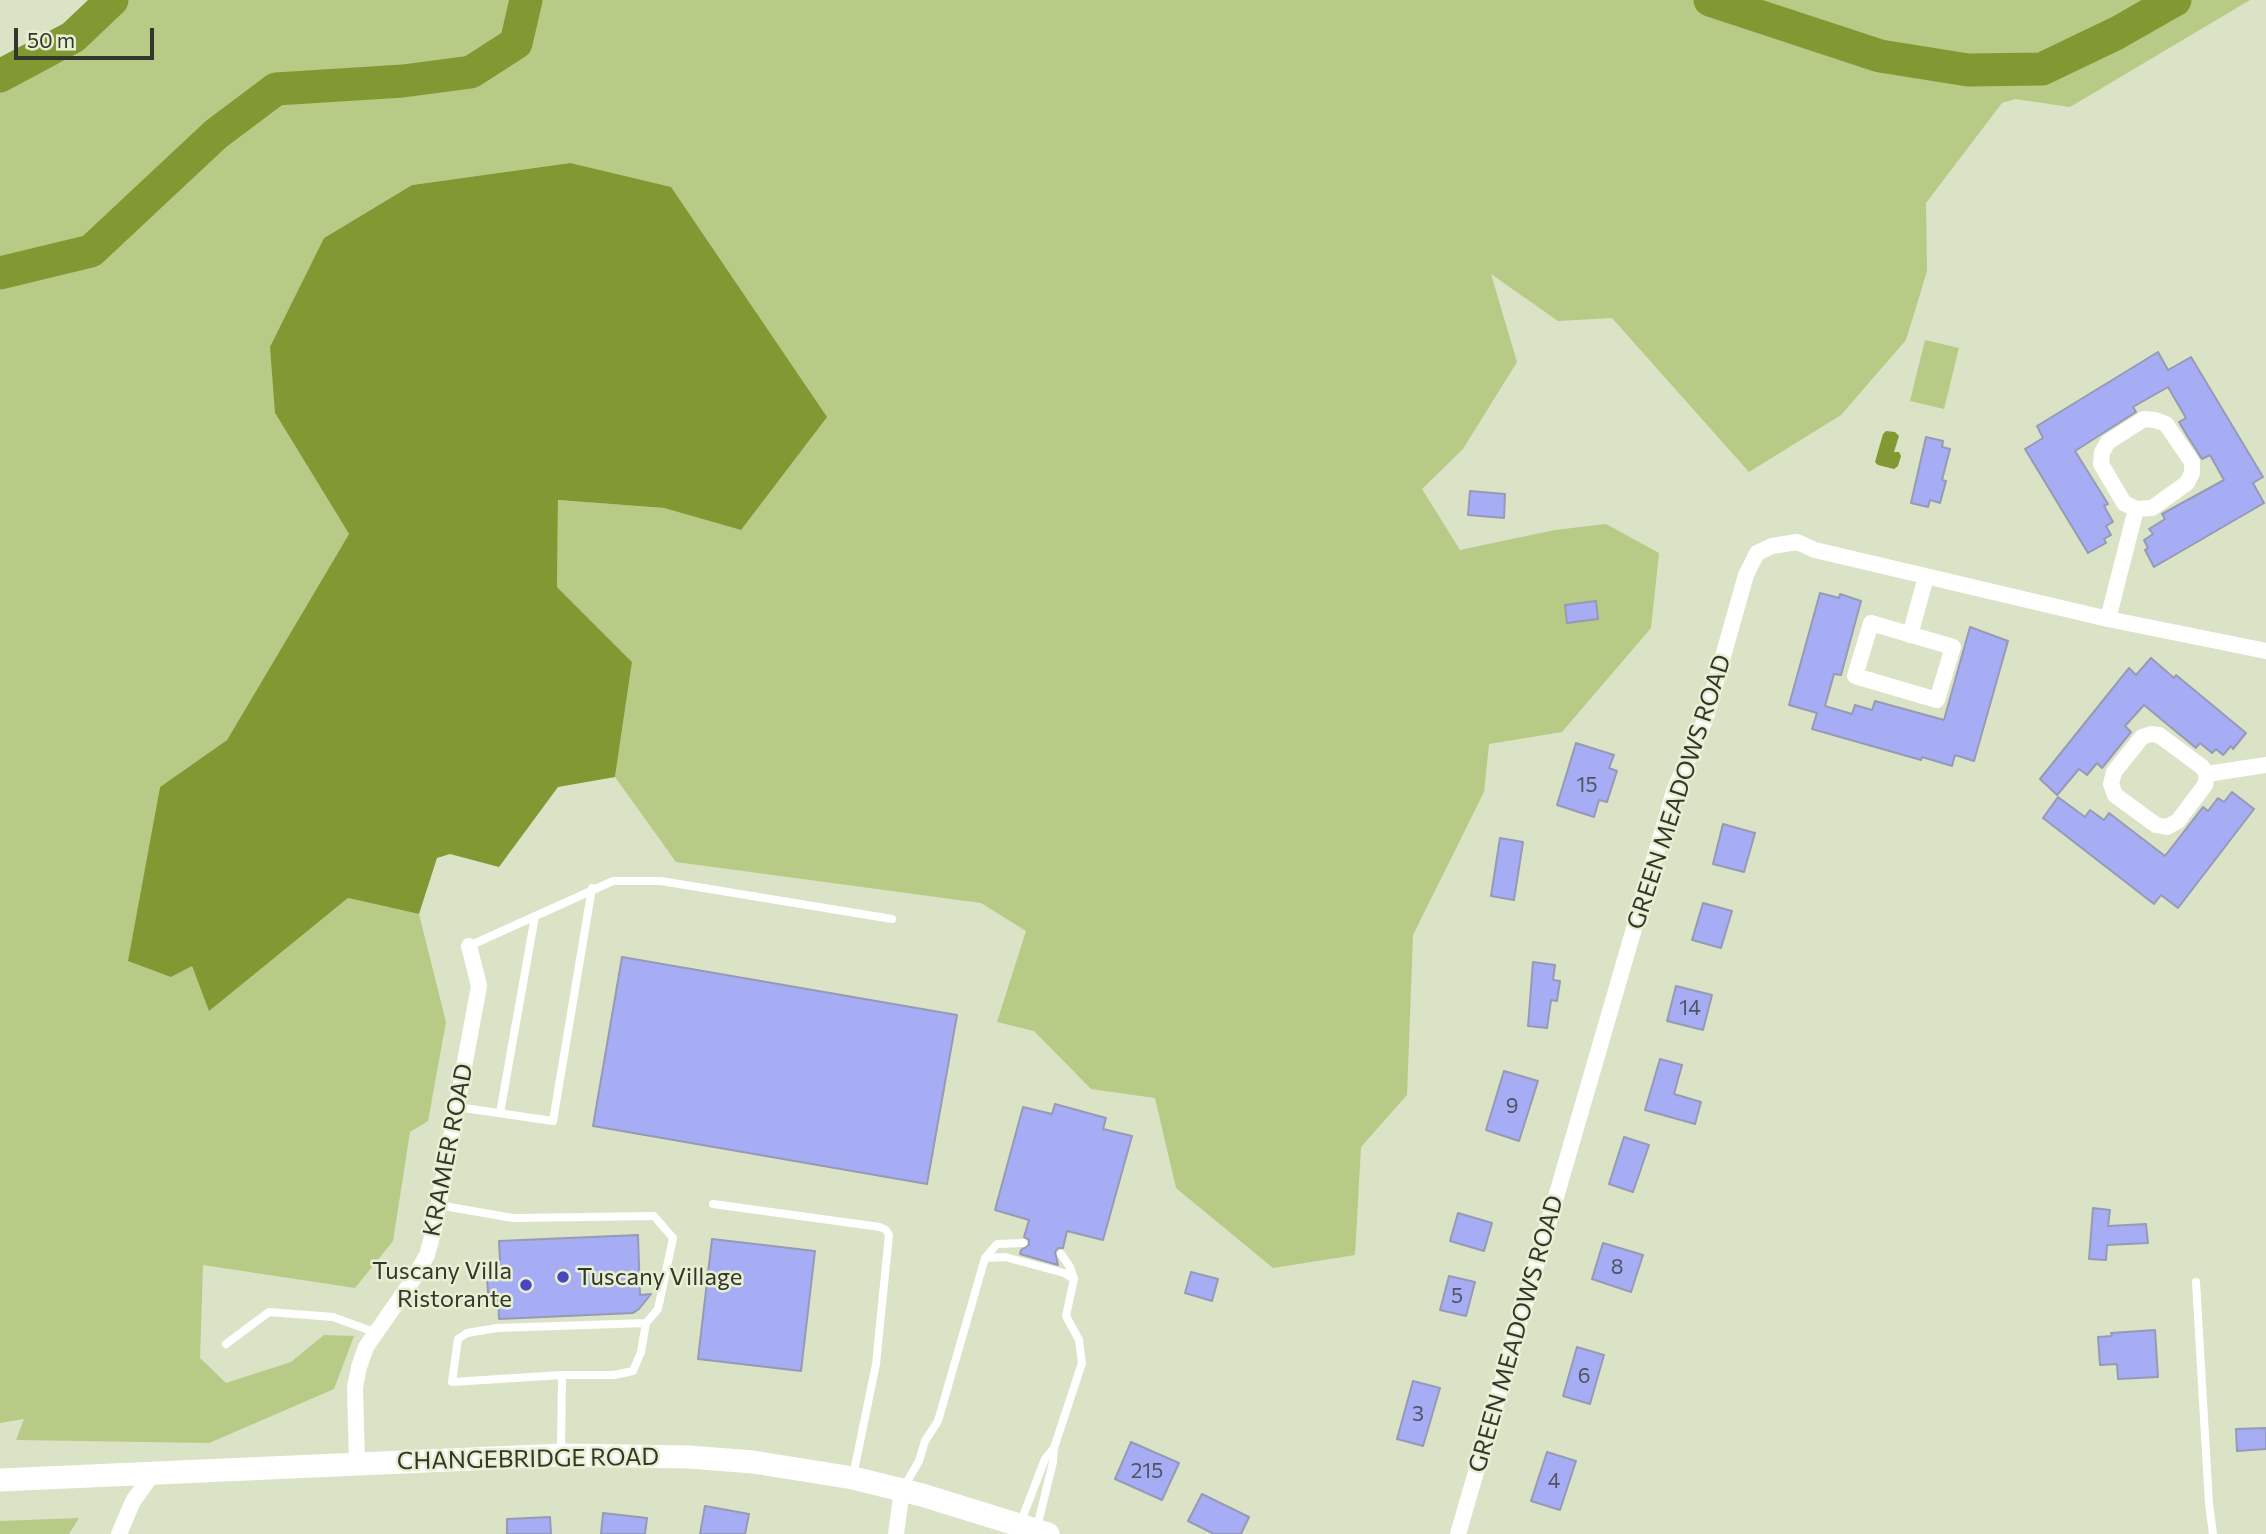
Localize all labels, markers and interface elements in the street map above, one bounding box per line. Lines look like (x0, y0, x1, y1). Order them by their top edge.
scale bar (18, 14, 158, 58)
text: 50 m (27, 27, 75, 52)
street label: GREEN MEADOWS ROAD (1621, 651, 1737, 933)
house number: 15 (1576, 772, 1598, 798)
house number: 14 (1679, 995, 1701, 1021)
street label: KRAMER ROAD (417, 1061, 479, 1239)
house number: 9 (1506, 1093, 1518, 1119)
street label: GREEN MEADOWS ROAD (1463, 1192, 1569, 1476)
house number: 8 (1611, 1254, 1623, 1280)
place label: Tuscany Villa Ristorante (372, 1257, 512, 1313)
place label: Tuscany Village (577, 1263, 742, 1291)
marker: Tuscany Village (555, 1269, 571, 1285)
marker: Tuscany Villa Ristorante (518, 1277, 534, 1293)
house number: 5 (1451, 1283, 1463, 1309)
house number: 6 (1578, 1363, 1590, 1389)
house number: 3 (1412, 1401, 1424, 1427)
street label: CHANGEBRIDGE ROAD (397, 1442, 659, 1476)
house number: 215 (1131, 1458, 1163, 1484)
house number: 4 (1548, 1468, 1560, 1494)

